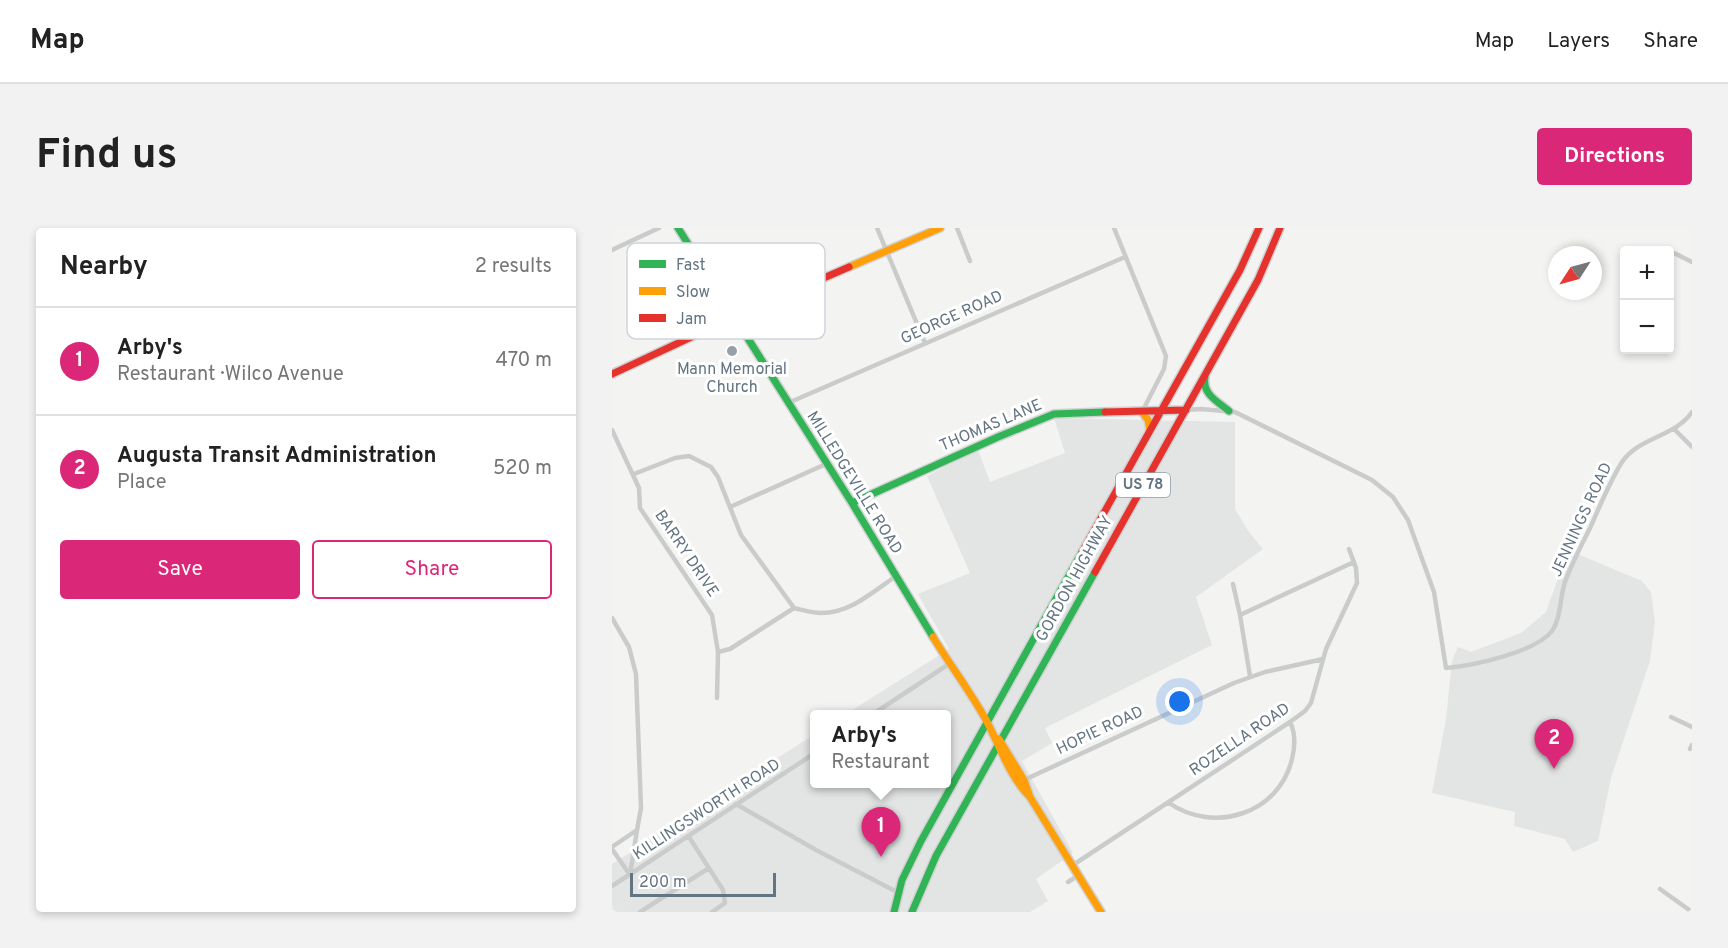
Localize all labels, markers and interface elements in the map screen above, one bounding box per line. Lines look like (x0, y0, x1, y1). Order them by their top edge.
text: Map (30, 23, 85, 59)
text: Map (1475, 28, 1514, 55)
text: Layers (1547, 28, 1610, 55)
text: Share (1643, 28, 1698, 55)
button: Directions (1537, 128, 1692, 185)
text: Find us (36, 130, 177, 183)
legend (627, 243, 825, 339)
north arrow (1548, 246, 1602, 300)
map controls (1620, 246, 1674, 354)
button: + (1620, 246, 1674, 300)
text: Nearby (60, 251, 148, 284)
text: 2 results (475, 254, 552, 280)
text: Fast (676, 256, 706, 276)
text: Slow (676, 283, 710, 303)
street label: GEORGE ROAD (898, 287, 1006, 349)
button: − (1620, 300, 1674, 354)
text: Jam (676, 310, 707, 330)
text: Arby's (117, 335, 183, 362)
marker: Mann Memorial Church (725, 344, 739, 358)
text: 1 (76, 348, 84, 374)
text: 470 m (495, 348, 552, 374)
place label: Mann Memorial Church (677, 360, 787, 398)
text: Restaurant · Wilco Avenue (117, 362, 344, 388)
street label: THOMAS LANE (937, 395, 1045, 457)
street label: MILLEDGEVILLE ROAD (802, 408, 906, 558)
text: Augusta Transit Administration (117, 443, 436, 470)
text: 2 (73, 456, 86, 482)
text: 520 m (493, 456, 552, 482)
street label: JENNINGS ROAD (1547, 460, 1617, 580)
text: Place (117, 470, 167, 496)
road number: US 78 (1116, 473, 1170, 497)
street label: BARRY DRIVE (650, 507, 722, 601)
street label: GORDON HIGHWAY (1032, 512, 1118, 646)
button: Save (60, 540, 300, 599)
button: Share (312, 540, 552, 599)
your location (1165, 687, 1194, 716)
street label: ROZELLA ROAD (1186, 699, 1294, 781)
street label: HOPIE ROAD (1053, 702, 1147, 760)
popup (810, 710, 951, 788)
pin: 2 (1534, 720, 1574, 769)
text: Arby's (831, 723, 897, 750)
text: Restaurant (831, 750, 930, 776)
street label: KILLINGSWORTH ROAD (630, 755, 784, 865)
pin: 1 (862, 808, 900, 857)
scale bar (630, 870, 776, 898)
text: 200 m (639, 873, 687, 893)

